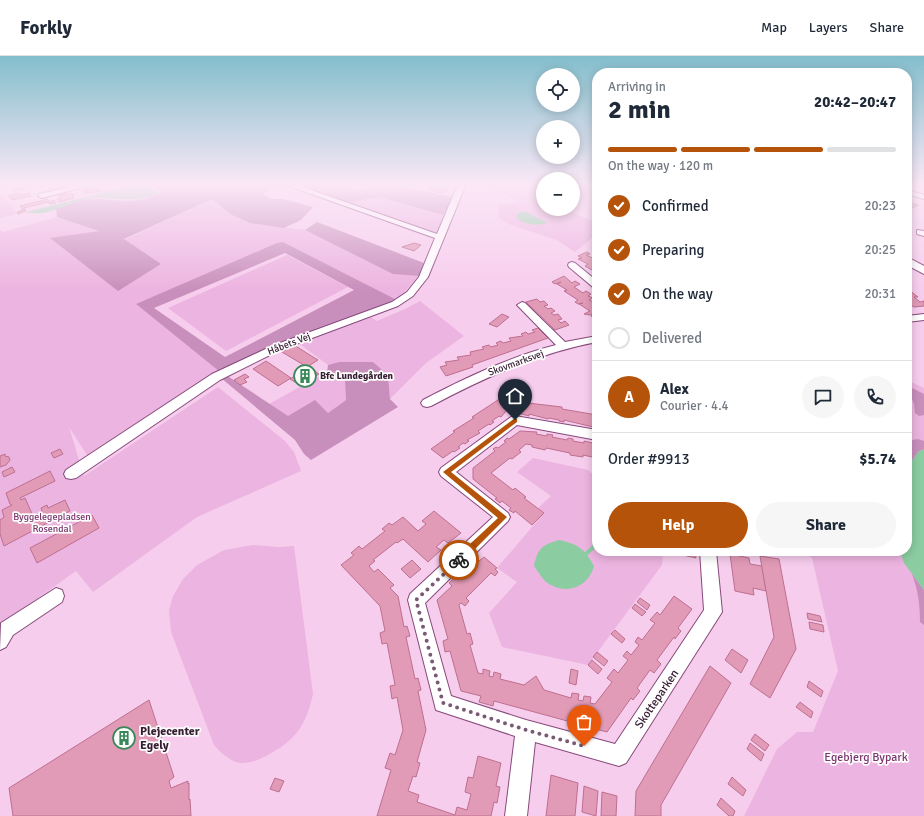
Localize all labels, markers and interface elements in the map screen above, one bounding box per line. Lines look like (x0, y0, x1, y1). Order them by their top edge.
text: Forkly (20, 16, 72, 40)
text: Map (761, 19, 787, 36)
text: Layers (809, 19, 848, 36)
text: Share (870, 19, 904, 36)
map controls (536, 68, 580, 216)
button: locate (536, 68, 580, 112)
text: Arriving in (608, 79, 666, 95)
text: 20:42–20:47 (814, 93, 896, 111)
text: 2 min (608, 94, 671, 126)
button: + (536, 120, 580, 164)
text: On the way · 120 m (608, 158, 713, 174)
button: − (536, 172, 580, 216)
icon: check (608, 195, 630, 217)
text: Confirmed (642, 197, 709, 215)
text: 20:23 (864, 198, 896, 214)
icon: check (608, 239, 630, 261)
text: Preparing (642, 241, 705, 259)
text: 20:25 (864, 242, 896, 258)
icon: check (608, 283, 630, 305)
text: On the way (642, 285, 713, 303)
text: 20:31 (864, 286, 896, 302)
text: Delivered (642, 329, 702, 347)
street label: Håbets Vej (266, 330, 312, 358)
street label: Skovmarksvej (487, 347, 546, 379)
building icon: Bfc Lundegården (292, 363, 318, 389)
place label: Bfc Lundegården (320, 370, 394, 382)
button: chat (802, 376, 844, 418)
button: phone (854, 376, 896, 418)
pin (498, 379, 532, 420)
text: Alex (660, 380, 689, 398)
icon: home (504, 385, 526, 407)
text: A (624, 388, 634, 406)
text: Courier · 4.4 (660, 398, 729, 414)
text: Order #9913 (608, 450, 690, 468)
text: $5.74 (859, 450, 896, 468)
button: Help (608, 502, 748, 548)
button: Share (756, 502, 896, 548)
park label: Byggelegepladsen Rosendal (13, 511, 91, 535)
courier (439, 540, 479, 580)
icon: bike (448, 549, 470, 571)
street label: Skotteparken (632, 667, 682, 731)
pin (567, 705, 601, 746)
icon: bag (573, 711, 595, 733)
place label: Plejecenter Egely (140, 724, 200, 753)
building icon: Plejecenter Egely (111, 725, 137, 751)
park label: Egebjerg Bypark (824, 750, 908, 765)

